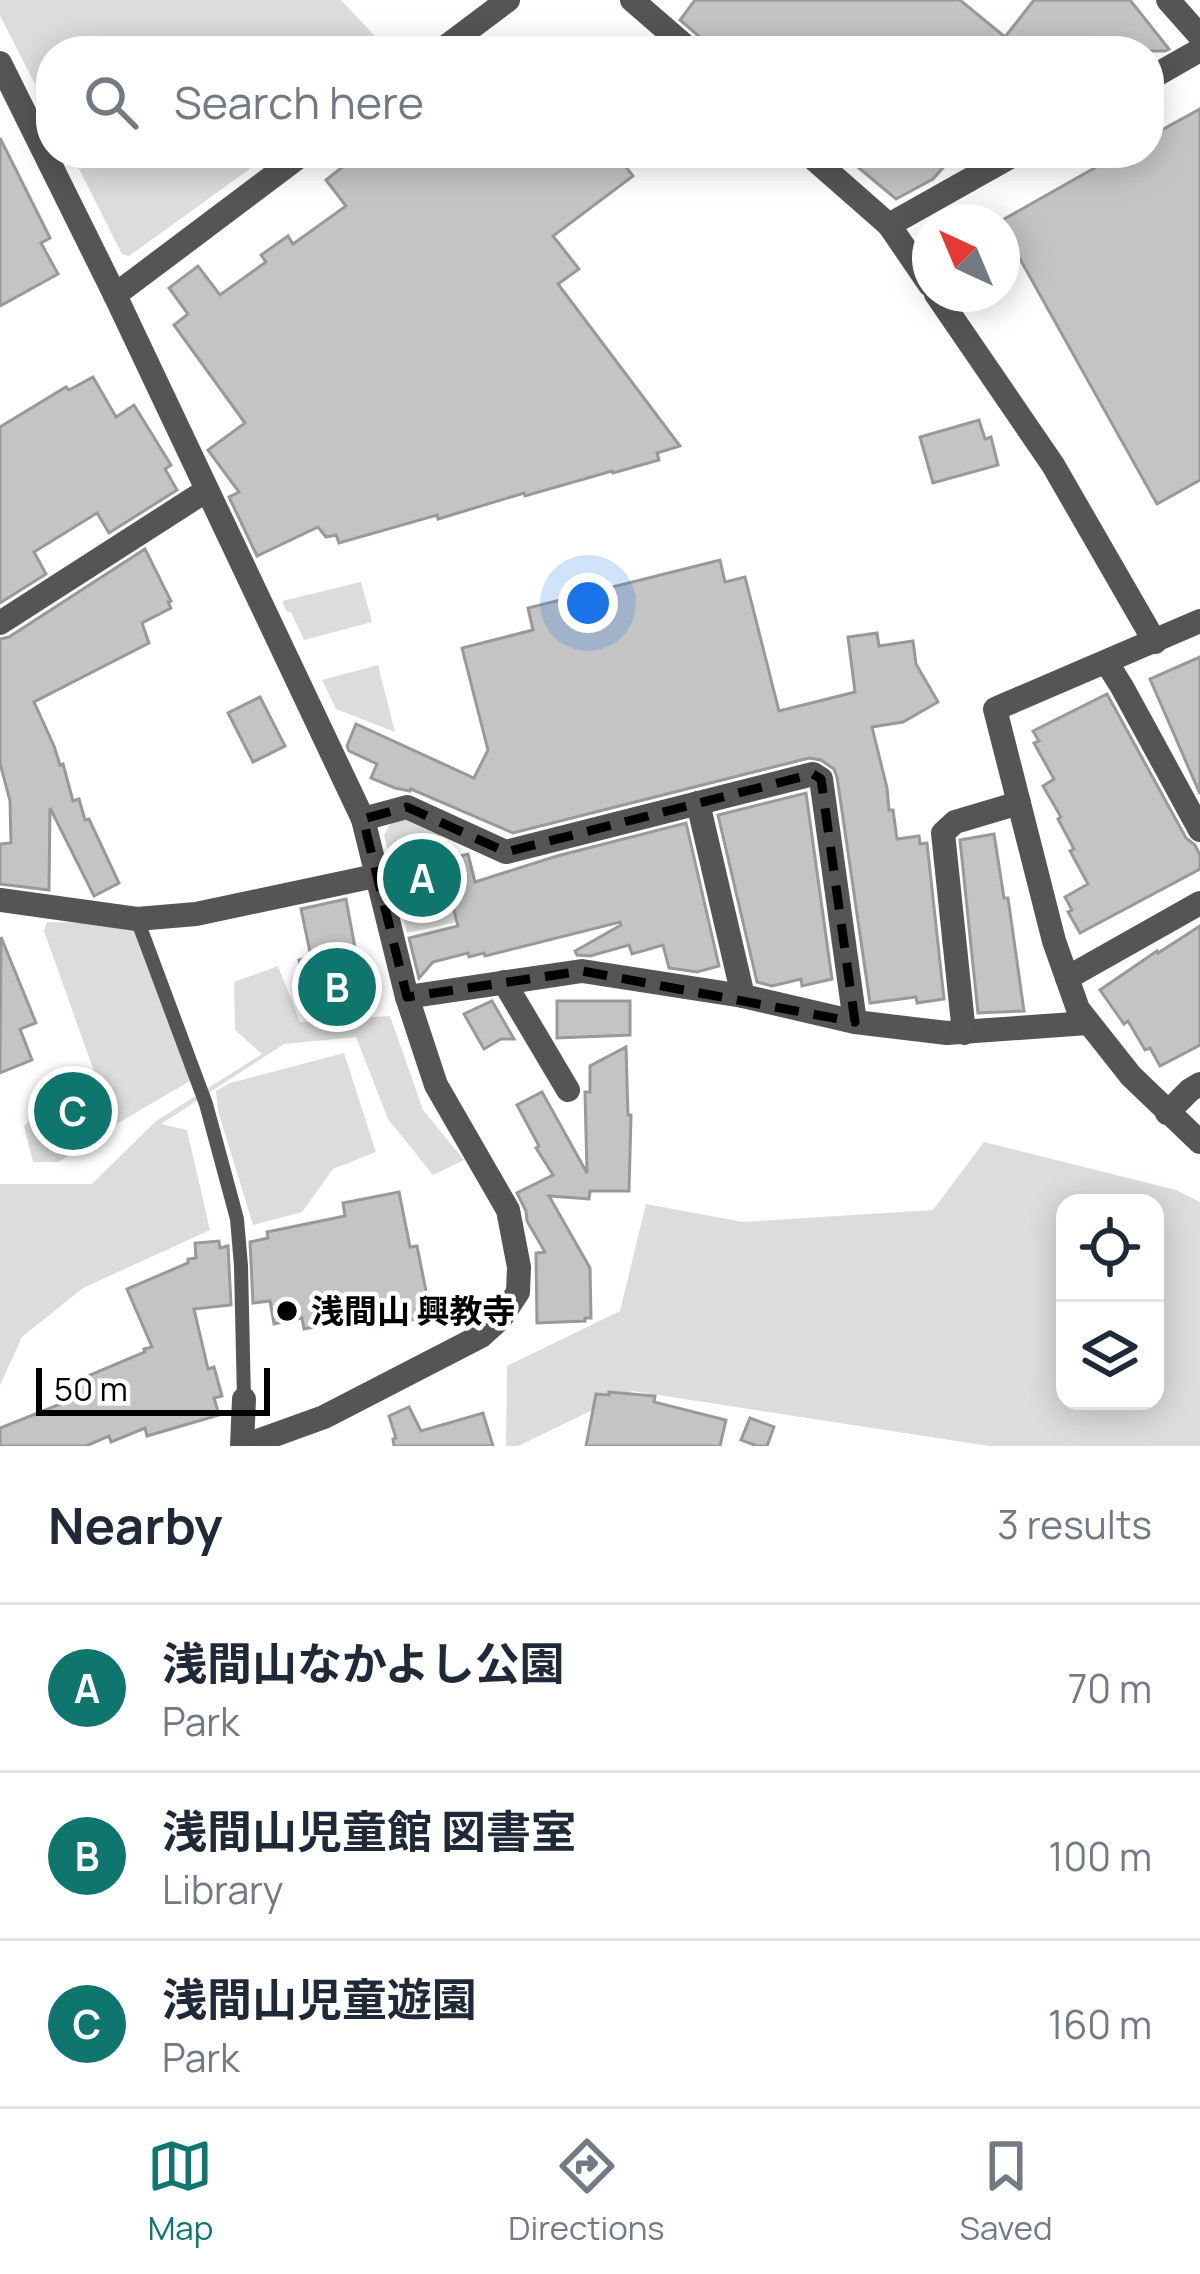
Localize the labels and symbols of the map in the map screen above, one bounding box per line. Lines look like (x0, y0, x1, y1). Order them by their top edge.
north arrow (912, 204, 1020, 312)
your location (558, 573, 618, 633)
pin: A (383, 833, 461, 923)
pin: B (298, 942, 376, 1032)
pin: C (34, 1066, 112, 1156)
place label: 浅間山 興教寺 (311, 1288, 516, 1333)
marker: 浅間山 興教寺 (274, 1298, 300, 1324)
scale bar (36, 1362, 270, 1415)

